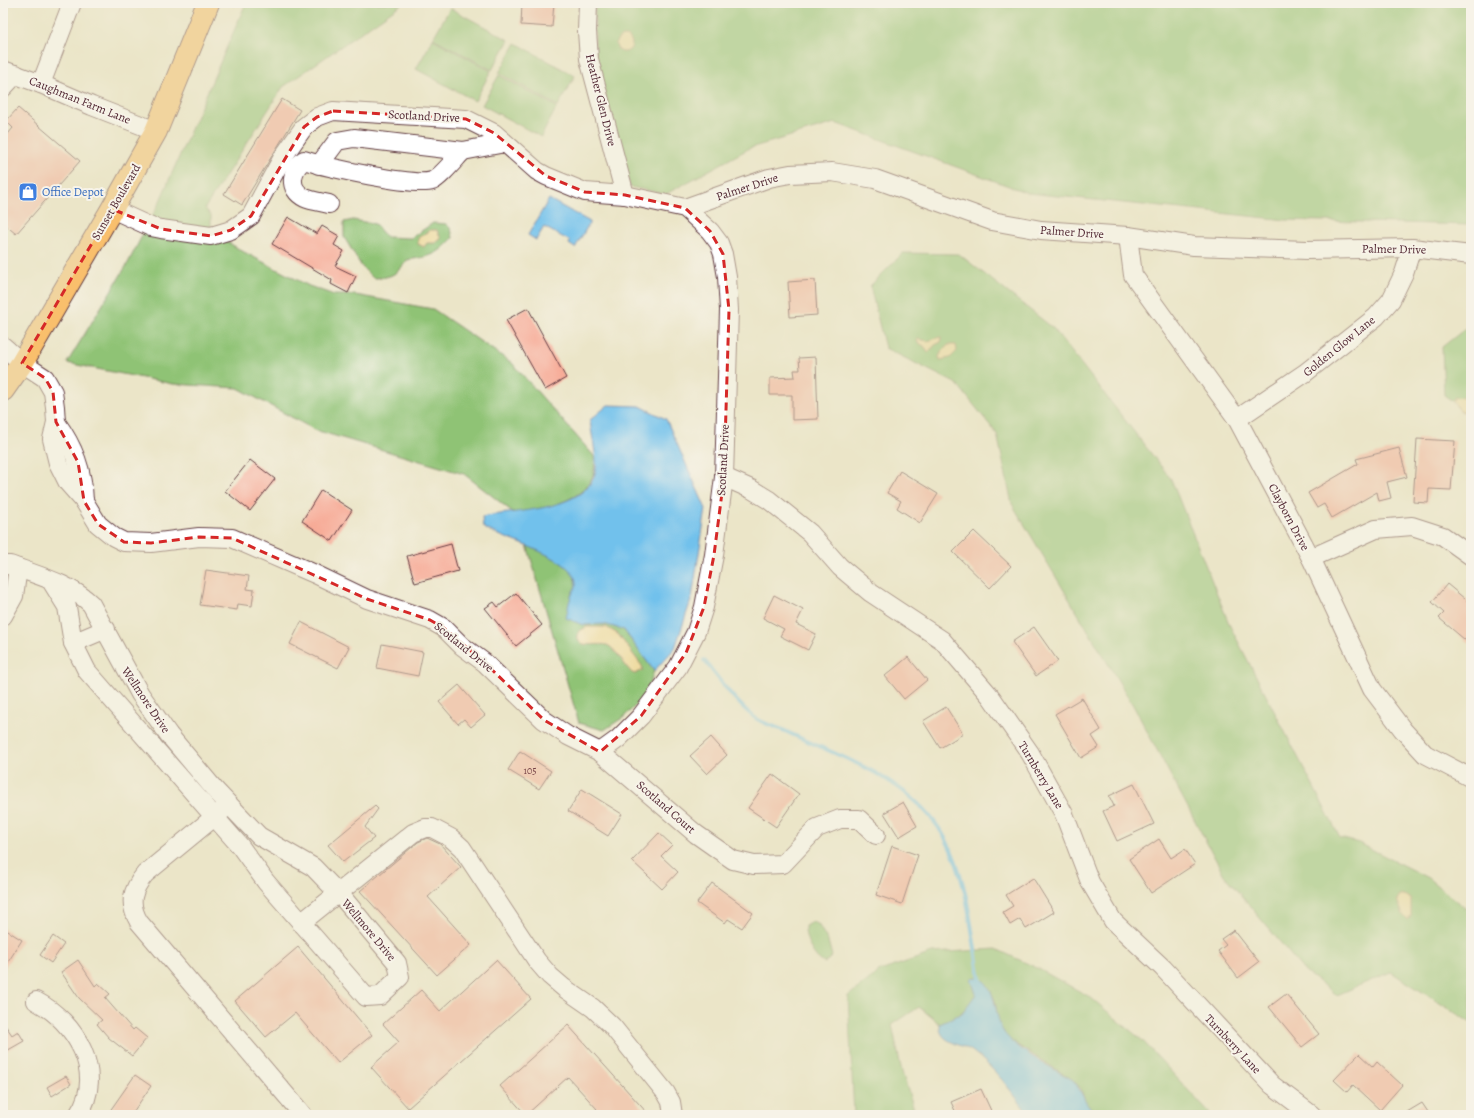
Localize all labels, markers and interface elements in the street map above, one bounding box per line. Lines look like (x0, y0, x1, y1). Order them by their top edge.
street label: Heather Glen Drive (582, 52, 620, 148)
street label: Caughman Farm Lane (27, 72, 133, 128)
street label: Scotland Drive (388, 106, 460, 126)
street label: Sunset Boulevard (88, 161, 145, 243)
street label: Palmer Drive (714, 169, 780, 205)
shop icon: Office Depot (17, 181, 39, 203)
place label: Office Depot (42, 184, 104, 200)
street label: Palmer Drive (1039, 222, 1105, 242)
street label: Palmer Drive (1362, 240, 1426, 258)
street label: Golden Glow Lane (1300, 312, 1378, 380)
street label: Scotland Drive (713, 424, 733, 496)
street label: Clayborn Drive (1265, 481, 1313, 553)
street label: Scotland Drive (431, 618, 497, 676)
street label: Wellmore Drive (117, 663, 174, 736)
street label: Turnberry Lane (1015, 738, 1067, 812)
house number: 105 (523, 764, 537, 777)
street label: Scotland Court (633, 777, 699, 837)
street label: Wellmore Drive (338, 895, 400, 965)
street label: Turnberry Lane (1201, 1011, 1265, 1077)

